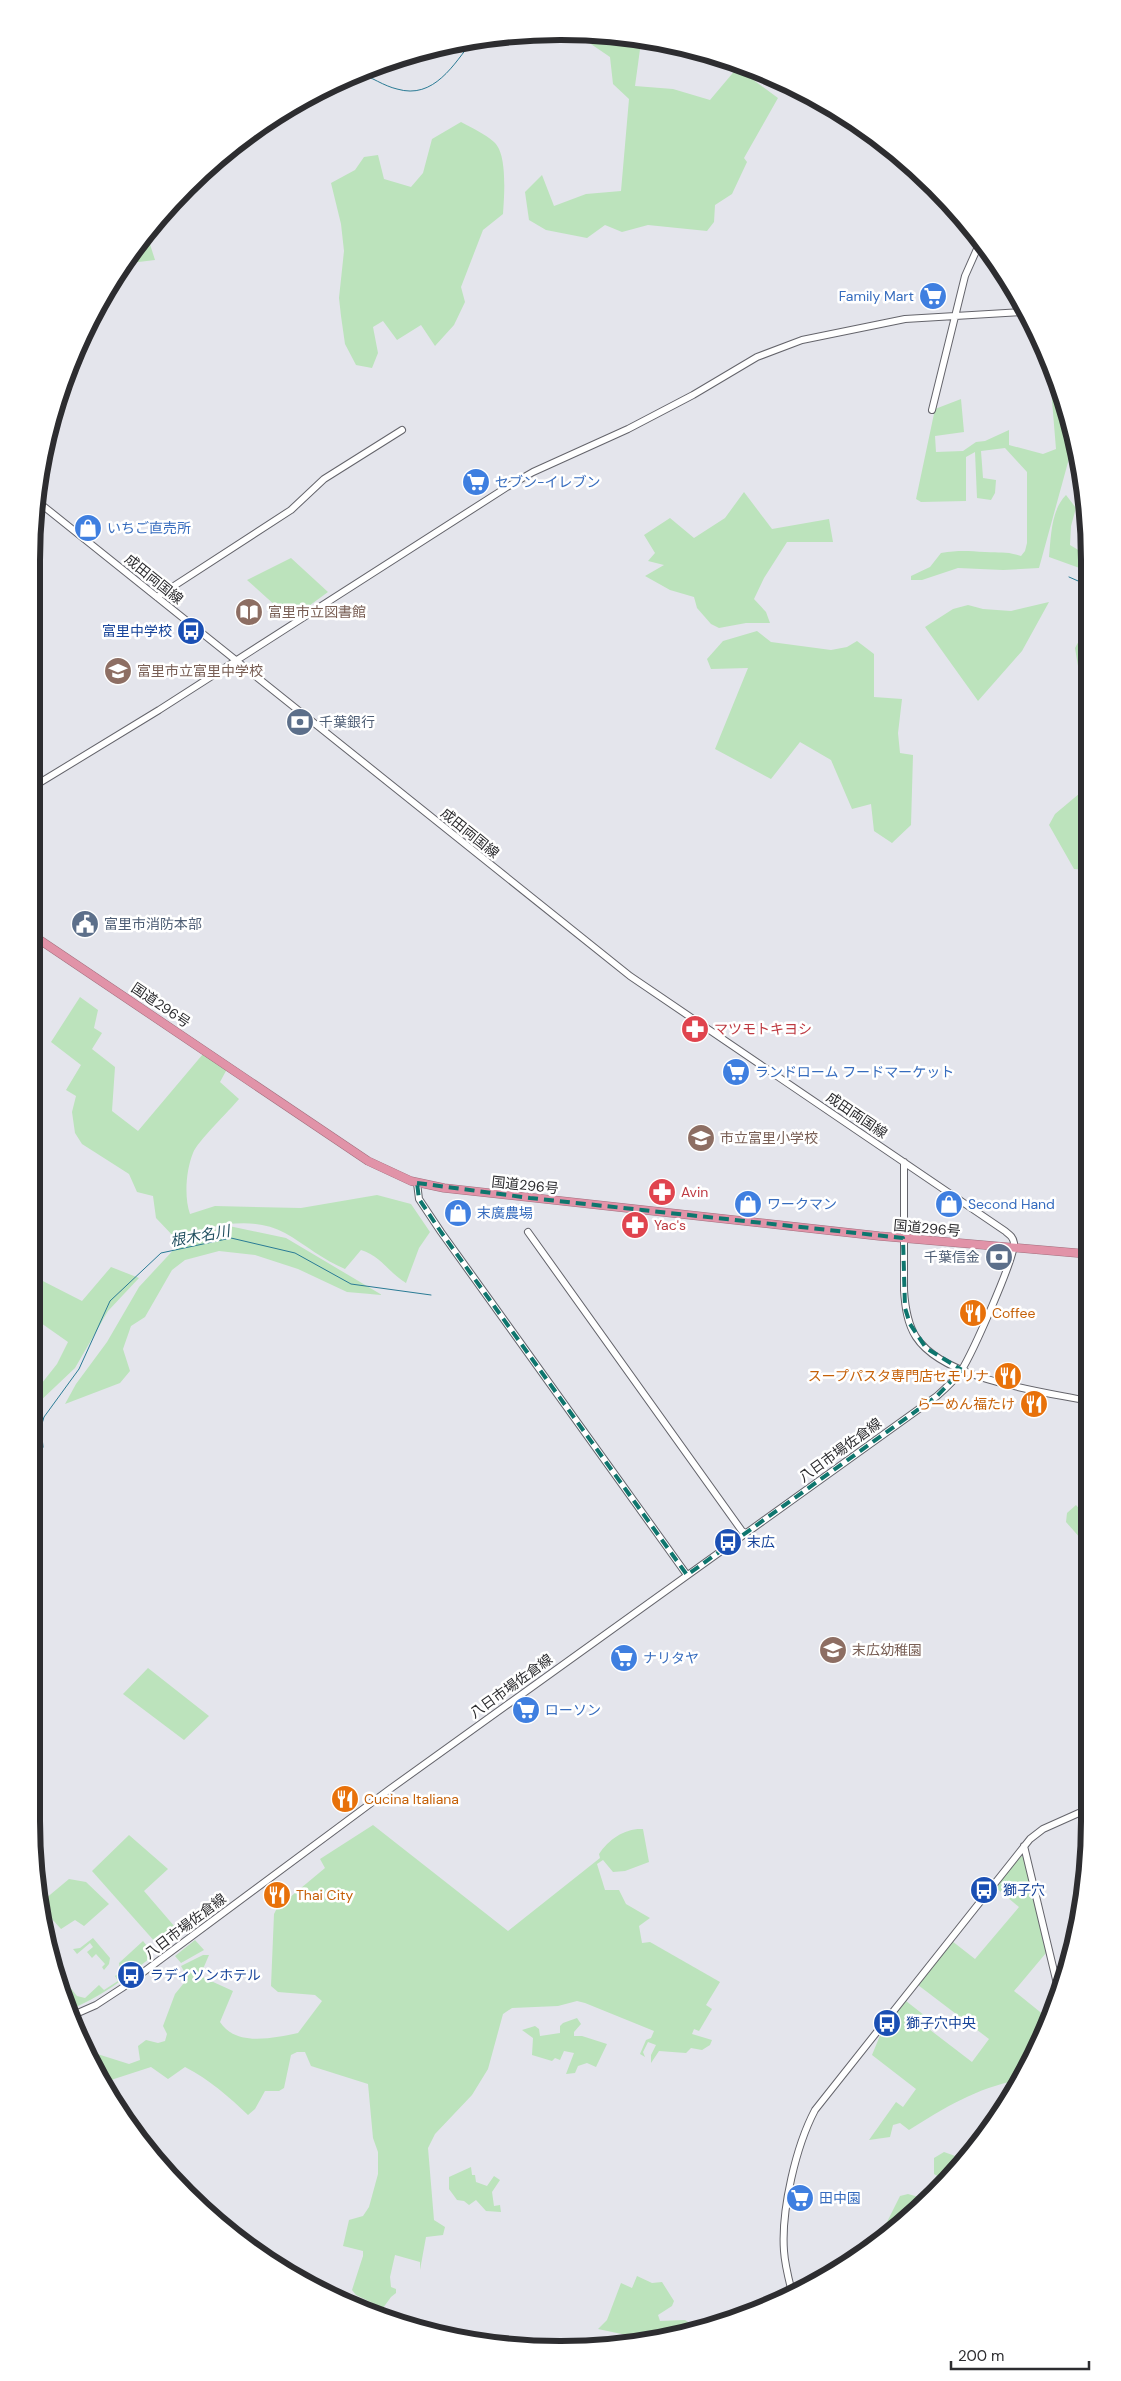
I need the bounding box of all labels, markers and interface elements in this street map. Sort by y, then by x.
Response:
supermarket icon: Family Mart [918,281,948,311]
place label: Family Mart [839,287,914,305]
supermarket icon: セブン-イレブン [461,467,491,497]
place label: セブン-イレブン [495,473,601,491]
shop icon: いちご直売所 [73,513,103,543]
place label: いちご直売所 [107,519,191,537]
street label: 成田両国線 [121,550,187,608]
library icon: 富里市立図書館 [234,597,264,627]
place label: 富里市立図書館 [268,603,366,621]
bus stop icon: 富里中学校 [176,616,206,646]
place label: 富里中学校 [102,622,172,640]
school or university icon: 富里市立富里中学校 [103,656,133,686]
place label: 富里市立富里中学校 [137,662,263,680]
bank icon: 千葉銀行 [285,707,315,737]
place label: 千葉銀行 [319,713,375,731]
street label: 成田両国線 [437,804,503,862]
public building icon: 富里市消防本部 [70,909,100,939]
place label: 富里市消防本部 [104,915,202,933]
street label: 国道296号 [128,979,194,1031]
pharmacy icon: マツモトキヨシ [680,1014,710,1044]
place label: マツモトキヨシ [714,1020,812,1038]
supermarket icon: ランドローム フードマーケット [721,1057,751,1087]
place label: ランドローム フードマーケット [755,1063,954,1081]
street label: 成田両国線 [823,1088,891,1142]
school or university icon: 市立富里小学校 [686,1123,716,1153]
place label: 市立富里小学校 [720,1129,818,1147]
street label: 国道296号 [490,1173,560,1197]
pharmacy icon: Avin [647,1177,677,1207]
place label: Avin [681,1183,708,1201]
shop icon: ワークマン [733,1189,763,1219]
shop icon: Second Hand [934,1189,964,1219]
place label: ワークマン [767,1195,837,1213]
place label: Second Hand [968,1195,1055,1213]
shop icon: 末廣農場 [443,1198,473,1228]
place label: 末廣農場 [477,1204,533,1222]
pharmacy icon: Yac's [620,1210,650,1240]
place label: Yac's [654,1216,686,1234]
street label: 国道296号 [893,1216,961,1240]
water label: 根木名川 [169,1221,233,1251]
bank icon: 千葉信金 [984,1242,1014,1272]
place label: 千葉信金 [924,1248,980,1266]
restaurant icon: Coffee [958,1298,988,1328]
place label: Coffee [992,1304,1036,1322]
restaurant icon: スープパスタ専門店セモリナ [993,1361,1023,1391]
place label: スープパスタ専門店セモリナ [808,1367,989,1385]
restaurant icon: らーめん福たけ [1019,1389,1049,1419]
place label: らーめん福たけ [917,1395,1015,1413]
street label: 八日市場佐倉線 [795,1414,885,1486]
bus stop icon: 末広 [713,1527,743,1557]
place label: 末広 [747,1533,775,1551]
school or university icon: 末広幼稚園 [818,1635,848,1665]
place label: 末広幼稚園 [852,1641,922,1659]
supermarket icon: ナリタヤ [609,1643,639,1673]
place label: ナリタヤ [643,1649,699,1667]
street label: 八日市場佐倉線 [466,1650,556,1722]
supermarket icon: ローソン [511,1695,541,1725]
place label: ローソン [545,1701,601,1719]
restaurant icon: Cucina Italiana [330,1784,360,1814]
place label: Cucina Italiana [364,1790,459,1808]
bus stop icon: 獅子穴 [969,1875,999,1905]
restaurant icon: Thai City [262,1880,292,1910]
place label: 獅子穴 [1003,1881,1045,1899]
place label: Thai City [296,1886,353,1904]
street label: 八日市場佐倉線 [140,1889,230,1963]
bus stop icon: ラディソンホテル [116,1960,146,1990]
place label: ラディソンホテル [150,1966,261,1984]
bus stop icon: 獅子穴中央 [872,2008,902,2038]
place label: 獅子穴中央 [906,2014,976,2032]
supermarket icon: 田中園 [785,2183,815,2213]
place label: 田中園 [819,2189,861,2207]
scale bar [951,2338,1088,2370]
text: 200 m [958,2346,1004,2366]

